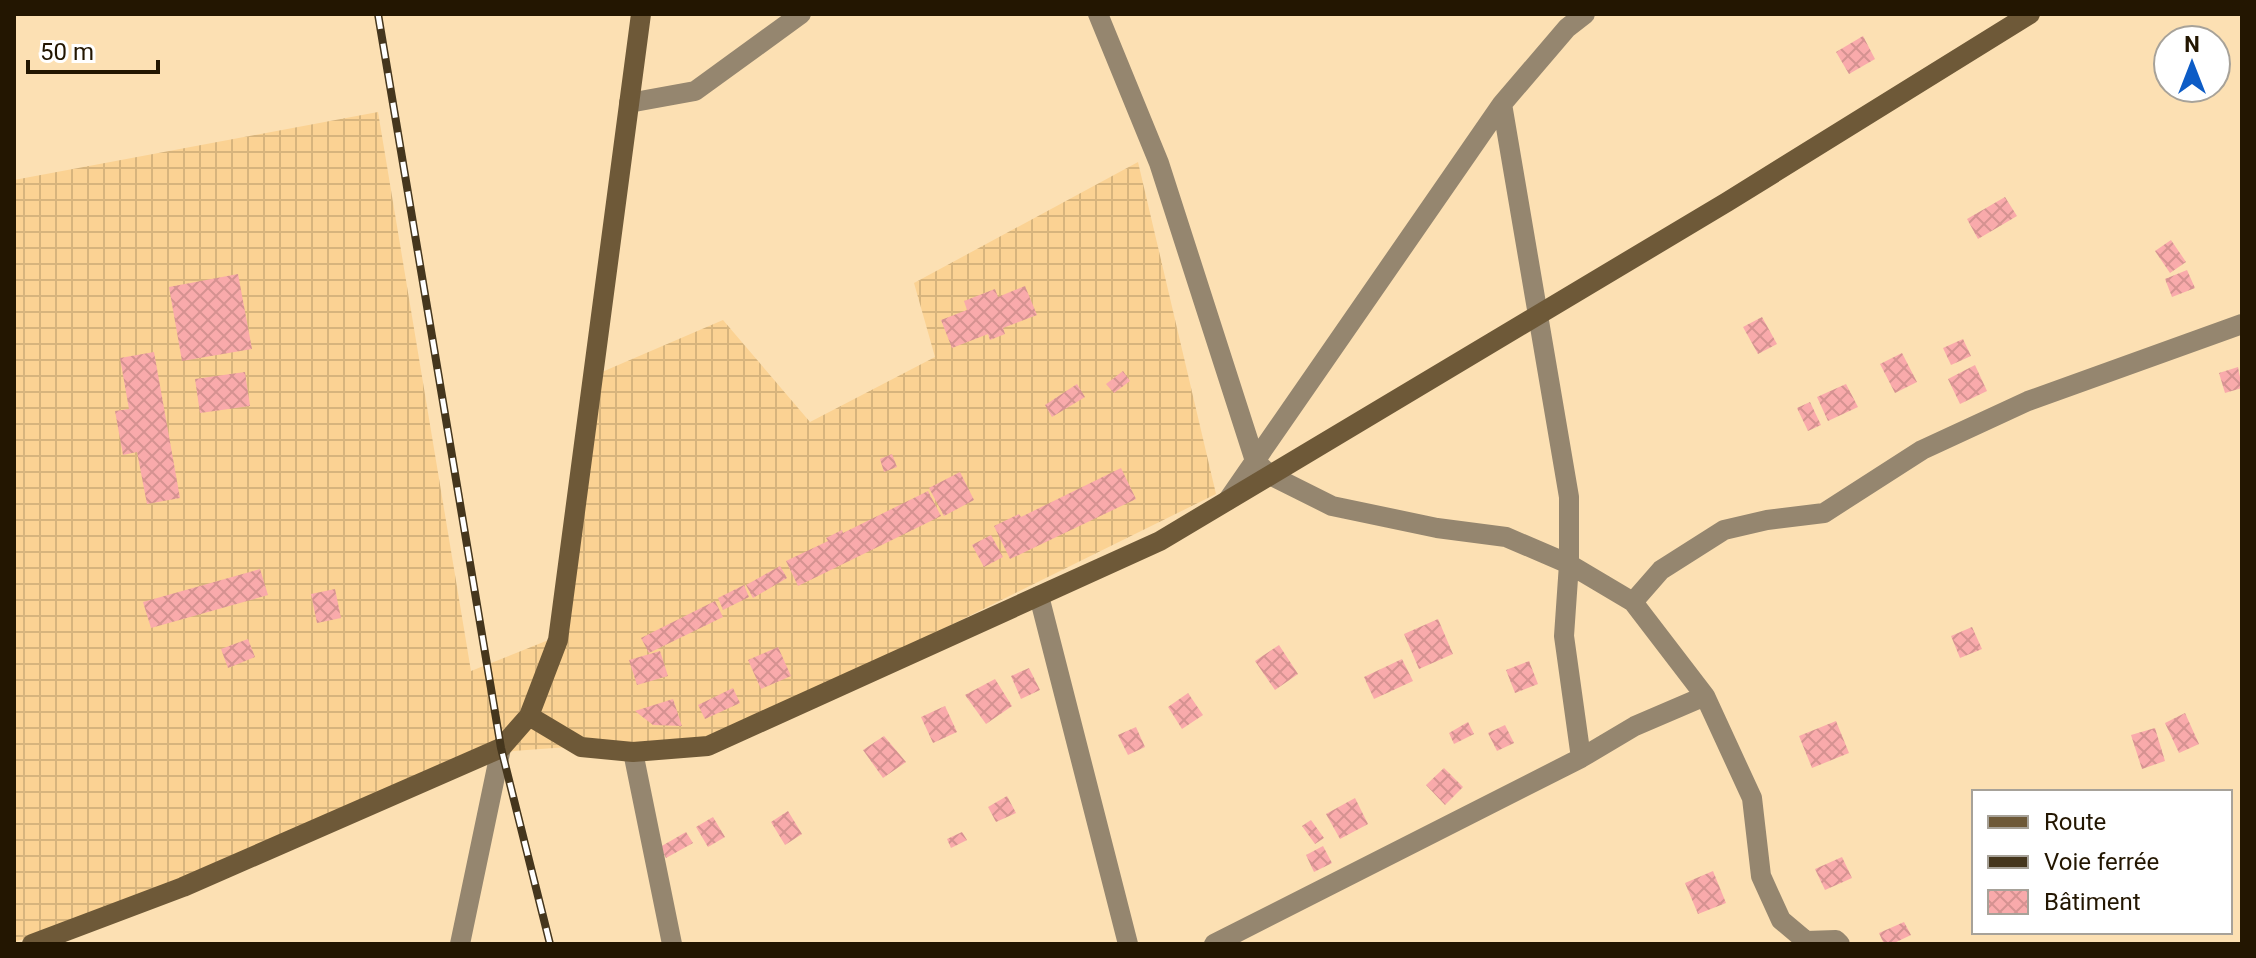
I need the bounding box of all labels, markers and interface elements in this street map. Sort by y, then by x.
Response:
scale bar [28,24,158,74]
north arrow [2152,24,2232,104]
text: N [2184,32,2200,57]
text: 50 m [40,38,94,66]
legend [1972,790,2232,934]
text: Route [2044,808,2106,836]
text: Voie ferrée [2044,848,2159,876]
text: Bâtiment [2044,888,2141,916]

